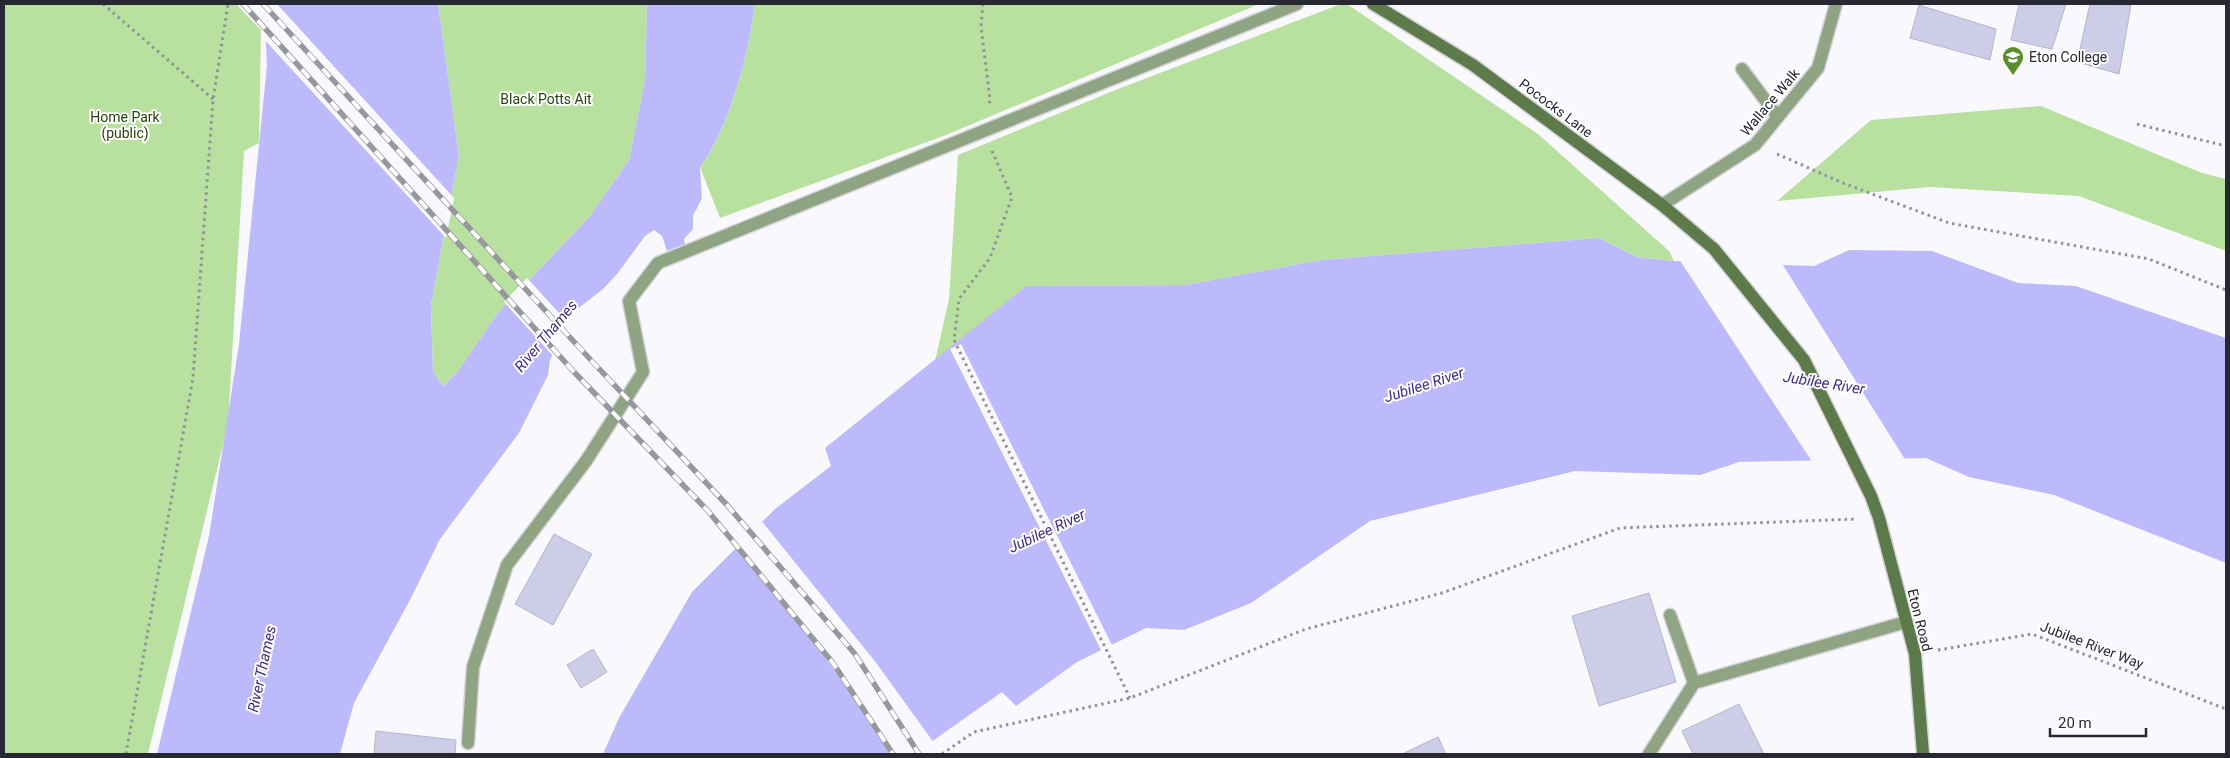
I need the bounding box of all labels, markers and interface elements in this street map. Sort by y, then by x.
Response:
school or university icon: Eton College [2001,45,2025,76]
place label: Eton College [2029,49,2107,65]
street label: Wallace Walk [1737,64,1803,139]
street label: Pococks Lane [1516,75,1596,141]
park label: Black Potts Ait [500,91,592,107]
park label: Home Park (public) [90,109,161,142]
water label: River Thames [511,296,581,376]
water label: Jubilee River [1382,363,1467,406]
water label: Jubilee River [1782,368,1867,399]
water label: Jubilee River [1006,505,1089,557]
street label: Eton Road [1905,587,1935,653]
street label: Jubilee River Way [2038,618,2146,672]
water label: River Thames [244,624,280,714]
scale bar [2050,706,2146,738]
text: 20 m [2058,714,2092,732]

